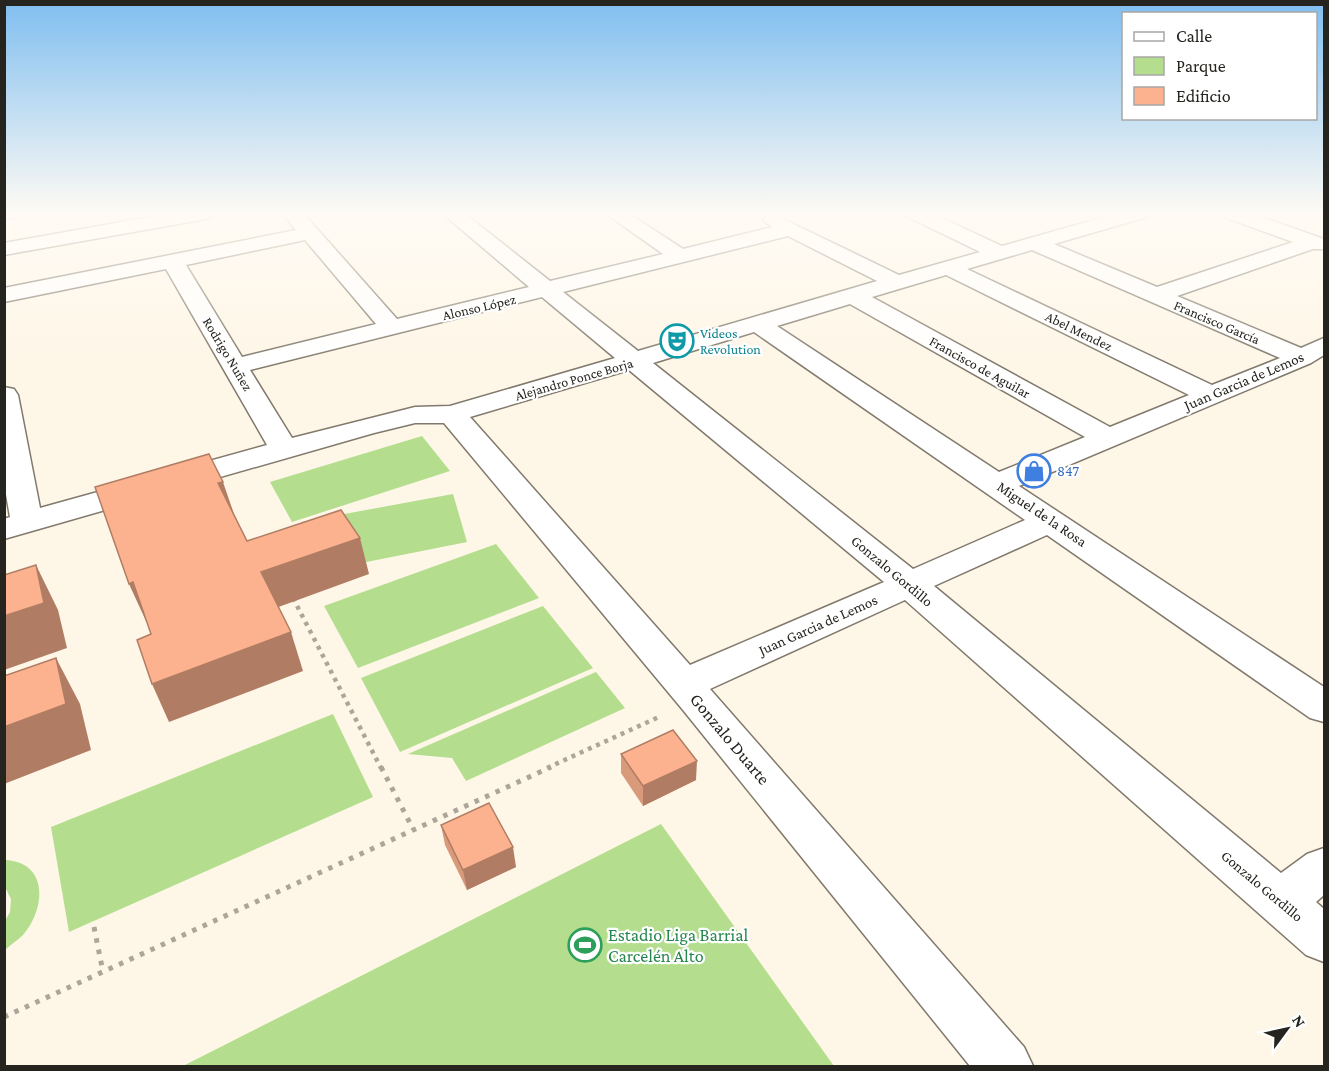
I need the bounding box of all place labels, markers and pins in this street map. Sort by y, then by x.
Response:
theatre icon: Videos Revolution [659,323,695,359]
place label: Videos Revolution [700,325,761,357]
shop icon: 847 [1016,453,1052,489]
place label: 847 [1057,463,1079,479]
place label: Estadio Liga Barrial Carcelén Alto [608,925,749,966]
sports icon: Estadio Liga Barrial Carcelén Alto [567,927,603,963]

